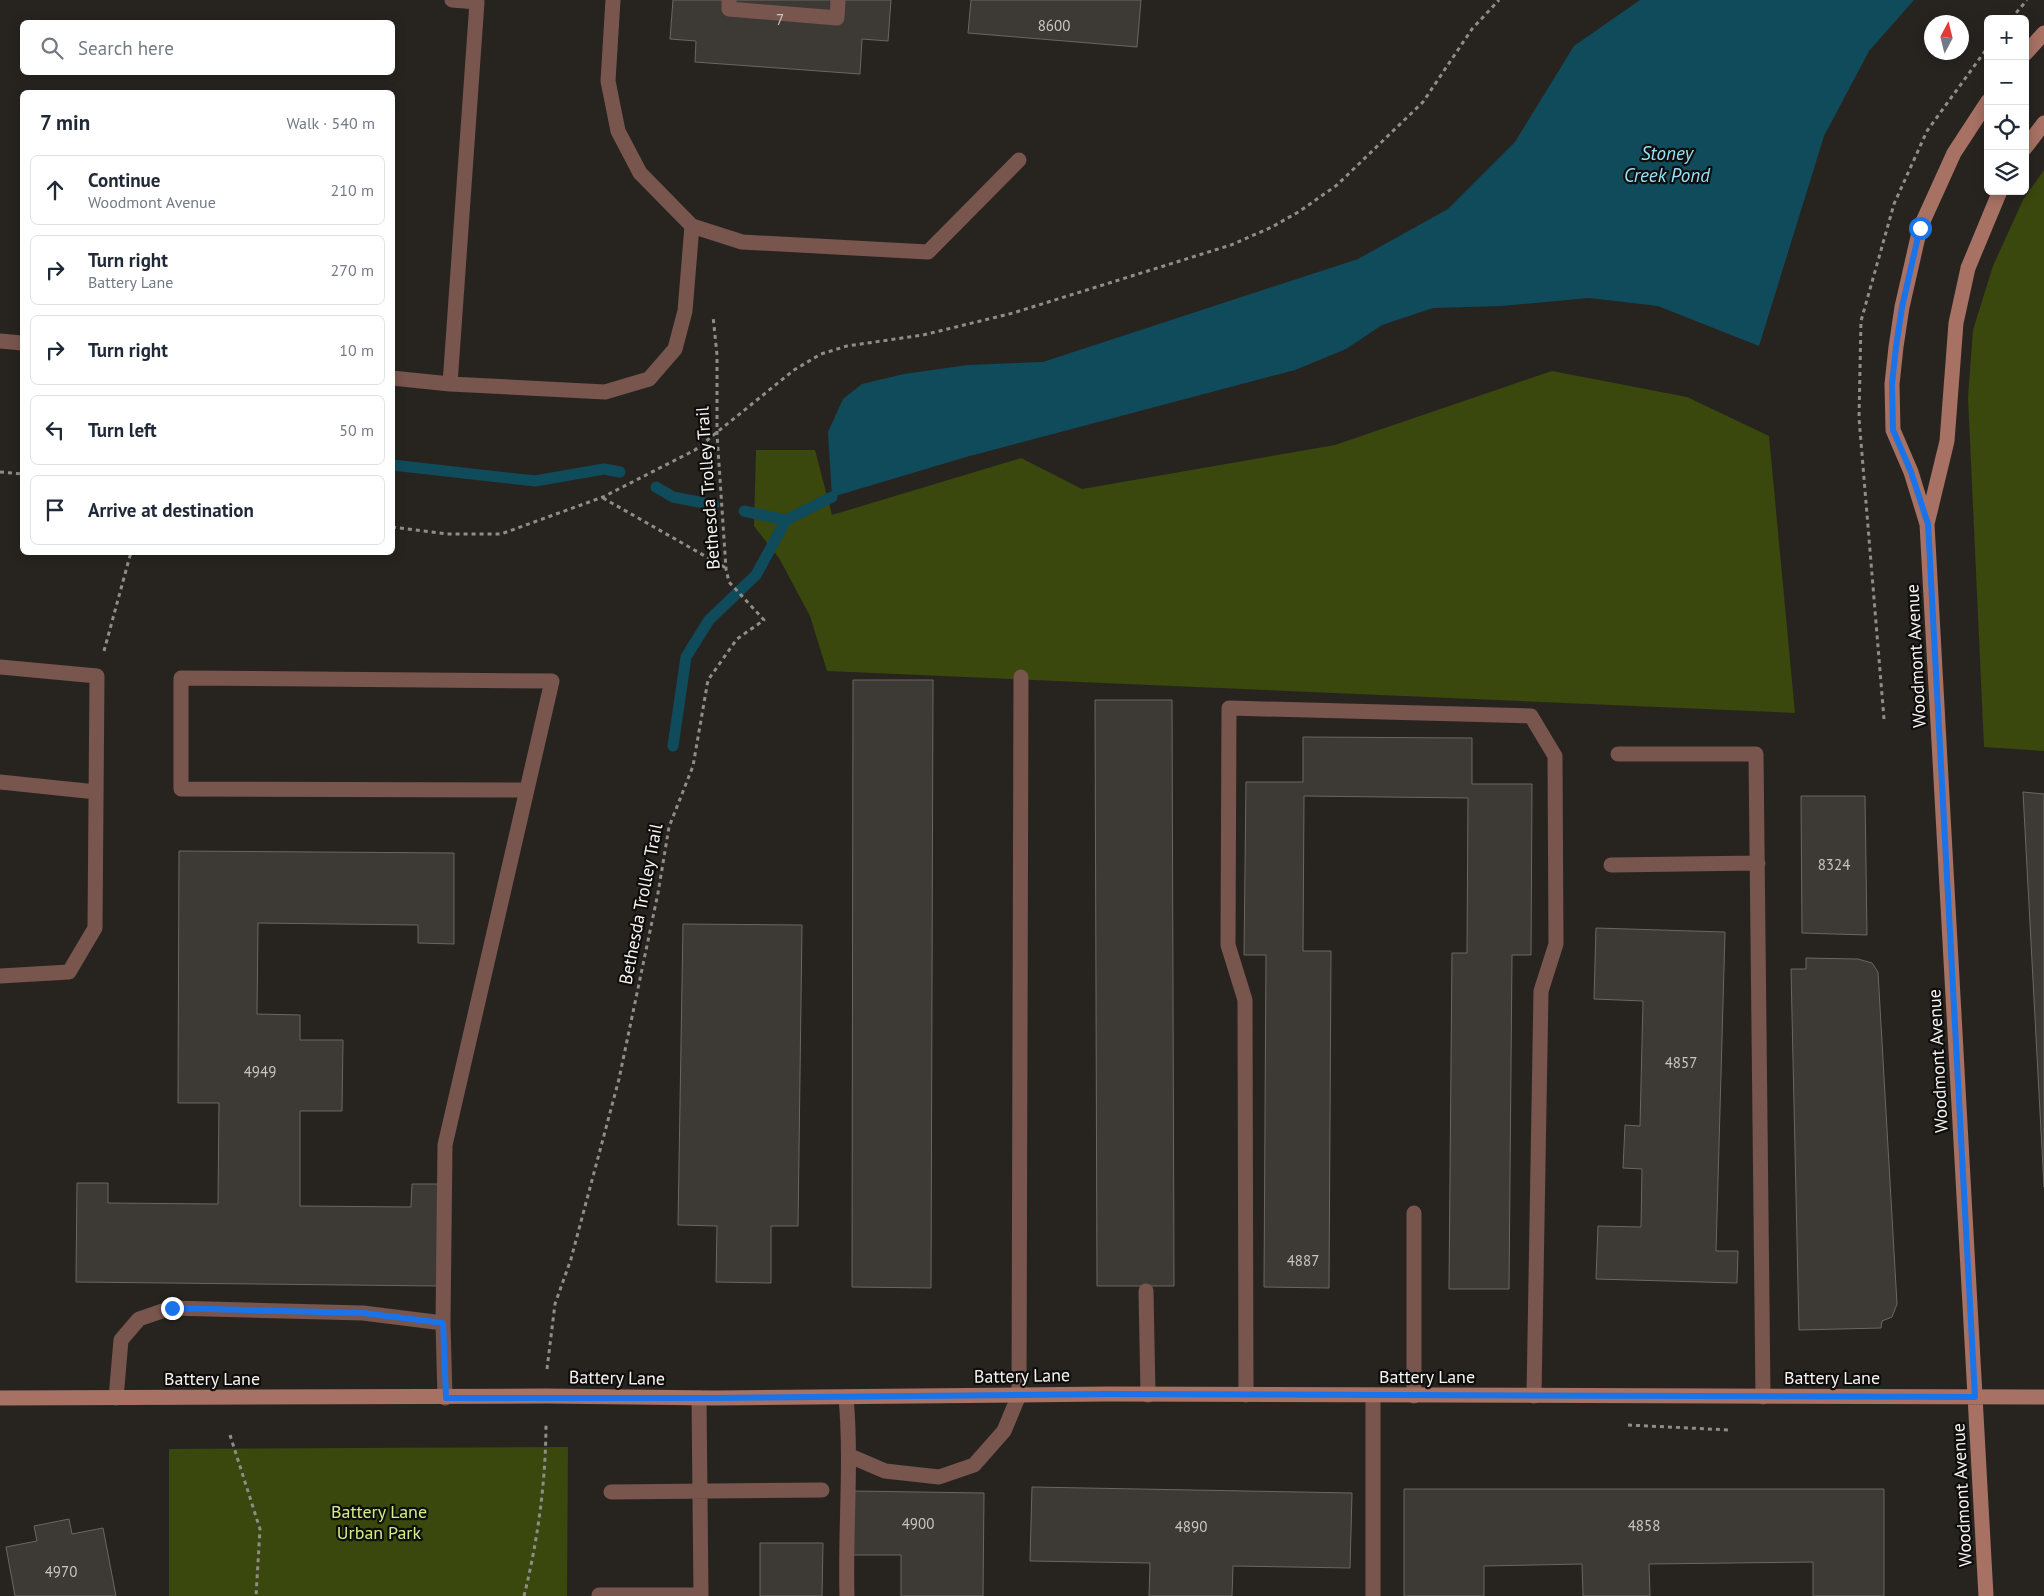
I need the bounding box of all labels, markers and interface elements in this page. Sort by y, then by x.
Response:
house number: 7 [776,10,784,29]
north arrow [1924,15,1969,60]
map controls [1984,15,2029,195]
button: + [1984,15,2029,60]
house number: 8600 [1038,16,1070,35]
search box [20,20,395,75]
icon: search [38,34,66,62]
text: Search here [78,36,174,60]
button: − [1984,60,2029,105]
button: locate [1984,105,2029,150]
text: 7 min [40,109,90,136]
text: Walk · 540 m [286,113,375,133]
water label: Stoney Creek Pond [1624,141,1711,187]
button: layers [1984,150,2029,195]
text: Continue [88,168,160,192]
icon: ahead [41,176,69,204]
text: 210 m [331,180,374,200]
text: Woodmont Avenue [88,192,216,212]
route start [1909,217,1932,240]
text: Turn right [88,248,168,272]
icon: right [41,256,69,284]
text: 270 m [331,260,374,280]
text: Battery Lane [88,272,173,292]
icon: right [41,336,69,364]
text: Turn right [88,338,168,362]
text: 10 m [339,340,374,360]
street label: Bethesda Trolley Trail [690,405,725,570]
icon: left [41,416,69,444]
text: Turn left [88,418,157,442]
text: 50 m [339,420,374,440]
icon: arrive [41,496,69,524]
text: Arrive at destination [88,498,254,522]
street label: Woodmont Avenue [1900,584,1931,728]
street label: Bethesda Trolley Trail [614,821,668,986]
house number: 8324 [1818,855,1850,874]
street label: Woodmont Avenue [1922,989,1953,1133]
house number: 4857 [1665,1053,1697,1072]
house number: 4949 [244,1062,276,1081]
house number: 4887 [1287,1251,1319,1270]
route end [161,1297,184,1320]
street label: Battery Lane [974,1363,1070,1388]
street label: Battery Lane [569,1365,665,1390]
street label: Battery Lane [1379,1365,1475,1388]
street label: Battery Lane [1784,1366,1880,1389]
street label: Battery Lane [164,1367,260,1390]
street label: Woodmont Avenue [1946,1423,1977,1567]
park label: Battery Lane Urban Park [331,1500,427,1544]
house number: 4900 [902,1514,934,1533]
house number: 4858 [1628,1516,1660,1535]
house number: 4890 [1175,1517,1207,1536]
house number: 4970 [45,1562,77,1581]

